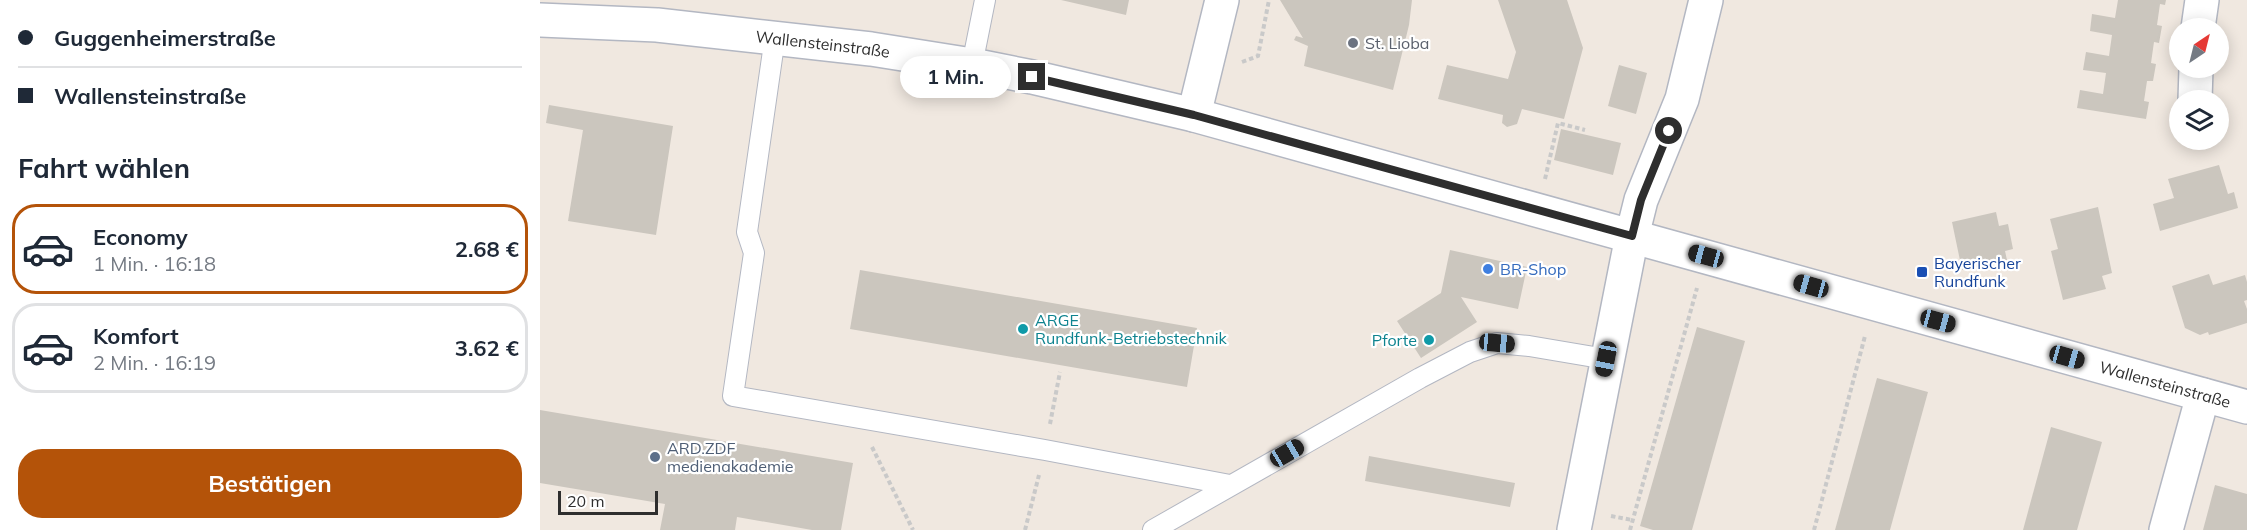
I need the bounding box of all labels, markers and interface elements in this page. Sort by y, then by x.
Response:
north arrow [2169,18,2229,78]
map controls [2169,18,2229,150]
text: Guggenheimerstraße [54,24,276,52]
street label: Wallensteinstraße [755,26,891,62]
place label: St. Lioba [1365,33,1429,53]
marker: St. Lioba [1346,36,1360,50]
callout: 1 Min. [900,56,1011,98]
route end [1018,63,1045,90]
text: 1 Min. [927,64,984,89]
text: Wallensteinstraße [54,82,246,110]
button: layers [2169,90,2229,150]
route start [1655,117,1682,144]
text: Fahrt wählen [18,151,190,185]
icon: car [21,222,75,276]
text: Economy [93,223,188,251]
text: 2.68 € [455,235,519,263]
car [1686,243,1726,269]
text: 1 Min. · 16:18 [93,251,216,276]
place label: Bayerischer Rundfunk [1934,253,2021,291]
place label: BR-Shop [1500,259,1566,279]
marker: BR-Shop [1481,262,1495,276]
marker: Bayerischer Rundfunk [1915,265,1929,279]
car [1791,272,1831,300]
car [1918,308,1958,334]
place label: ARGE Rundfunk-Betriebstechnik [1035,310,1228,348]
icon: car [21,321,75,375]
text: Komfort [93,322,179,350]
marker: ARGE Rundfunk-Betriebstechnik [1016,322,1030,336]
place label: Pforte [1372,330,1417,350]
car [1478,332,1516,354]
marker: Pforte [1422,333,1436,347]
text: 3.62 € [455,334,519,362]
car [1594,340,1618,378]
car [2047,343,2087,371]
text: 2 Min. · 16:19 [93,350,216,375]
street label: Wallensteinstraße [2097,357,2233,412]
car [1267,436,1307,470]
place label: ARD.ZDF medienakademie [667,438,793,476]
button: Bestätigen [18,449,522,518]
marker: ARD.ZDF medienakademie [648,450,662,464]
scale bar [558,488,658,516]
text: 20 m [567,491,604,511]

